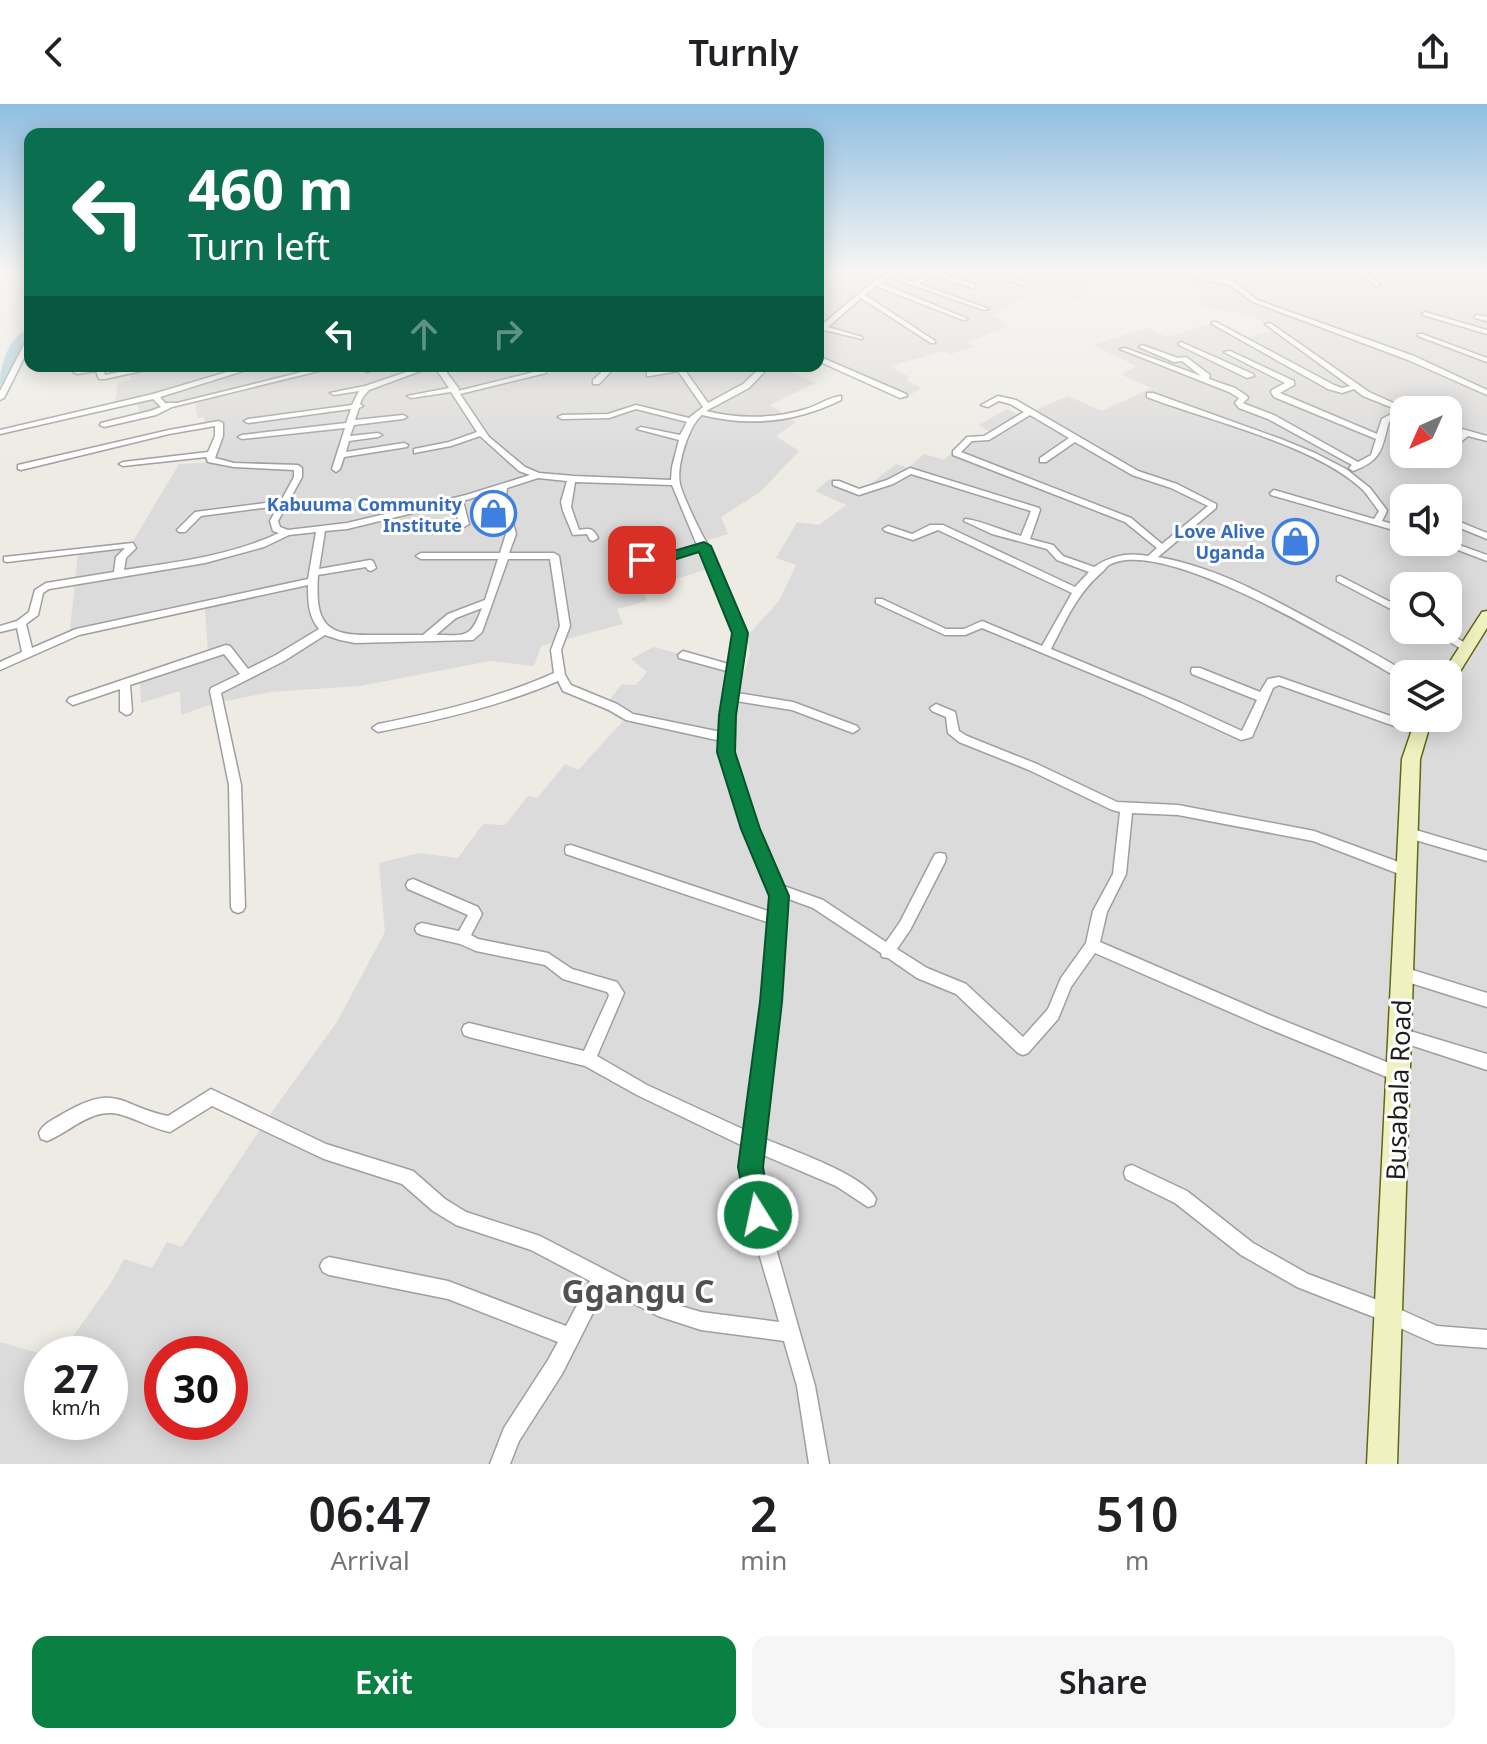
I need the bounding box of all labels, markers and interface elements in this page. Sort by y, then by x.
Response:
text: Turnly [688,28,799,77]
icon: back [32,30,76,74]
icon: share [1411,30,1455,74]
text: 460 m [188,150,353,226]
icon: left [56,160,160,264]
text: Turn left [188,222,330,271]
icon: left [318,312,362,356]
icon: ahead [402,312,446,356]
icon: right [486,312,530,356]
north arrow [1390,396,1462,468]
map controls [1390,396,1462,732]
button: sound [1390,484,1462,556]
shop icon: Kabuuma Community Institute [469,490,517,538]
place label: Kabuuma Community Institute [267,492,463,537]
shop icon: Love Alive Uganda [1272,517,1320,565]
place label: Love Alive Uganda [1174,519,1265,564]
pin [608,526,676,594]
icon: arrive [620,538,664,582]
button: search [1390,572,1462,644]
button: layers [1390,660,1462,732]
street label: Busabala Road [1377,999,1419,1181]
position arrow [716,1173,800,1257]
district label: Ggangu C [561,1269,715,1312]
speed limit sign: 30 [144,1336,248,1440]
text: 27 [53,1350,99,1405]
text: km/h [51,1394,101,1421]
text: 06:47 [309,1481,432,1546]
text: 2 [750,1481,778,1546]
text: 510 [1096,1481,1178,1546]
text: Arrival [330,1542,410,1578]
text: min [740,1542,787,1578]
text: m [1125,1542,1149,1578]
button: Exit [32,1636,736,1728]
button: Share [752,1636,1455,1728]

